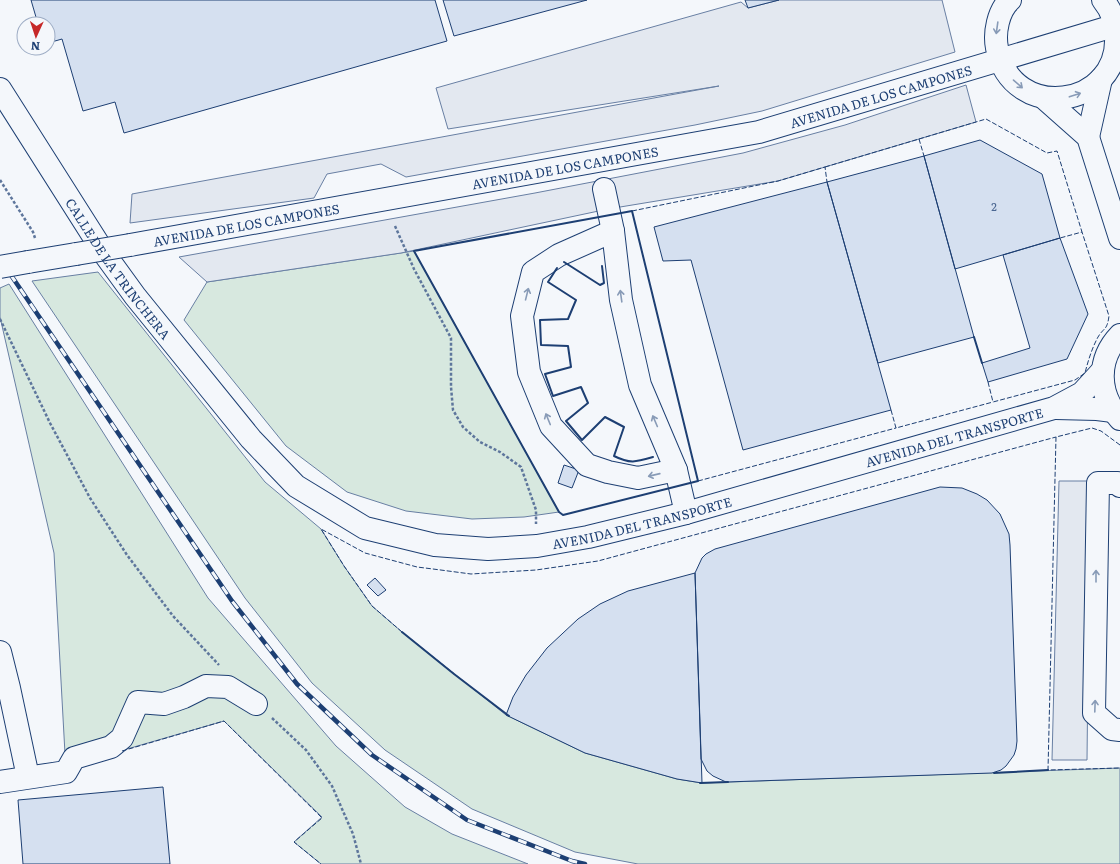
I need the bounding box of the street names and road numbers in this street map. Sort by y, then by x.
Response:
street label: AVENIDA DE LOS CAMPONES [787,59,974,132]
street label: AVENIDA DE LOS CAMPONES [470,141,660,193]
street label: CALLE DE LA TRINCHERA [62,194,176,343]
street label: AVENIDA DE LOS CAMPONES [151,198,341,250]
street label: AVENIDA DEL TRANSPORTE [863,402,1045,471]
street label: AVENIDA DEL TRANSPORTE [551,491,734,553]

